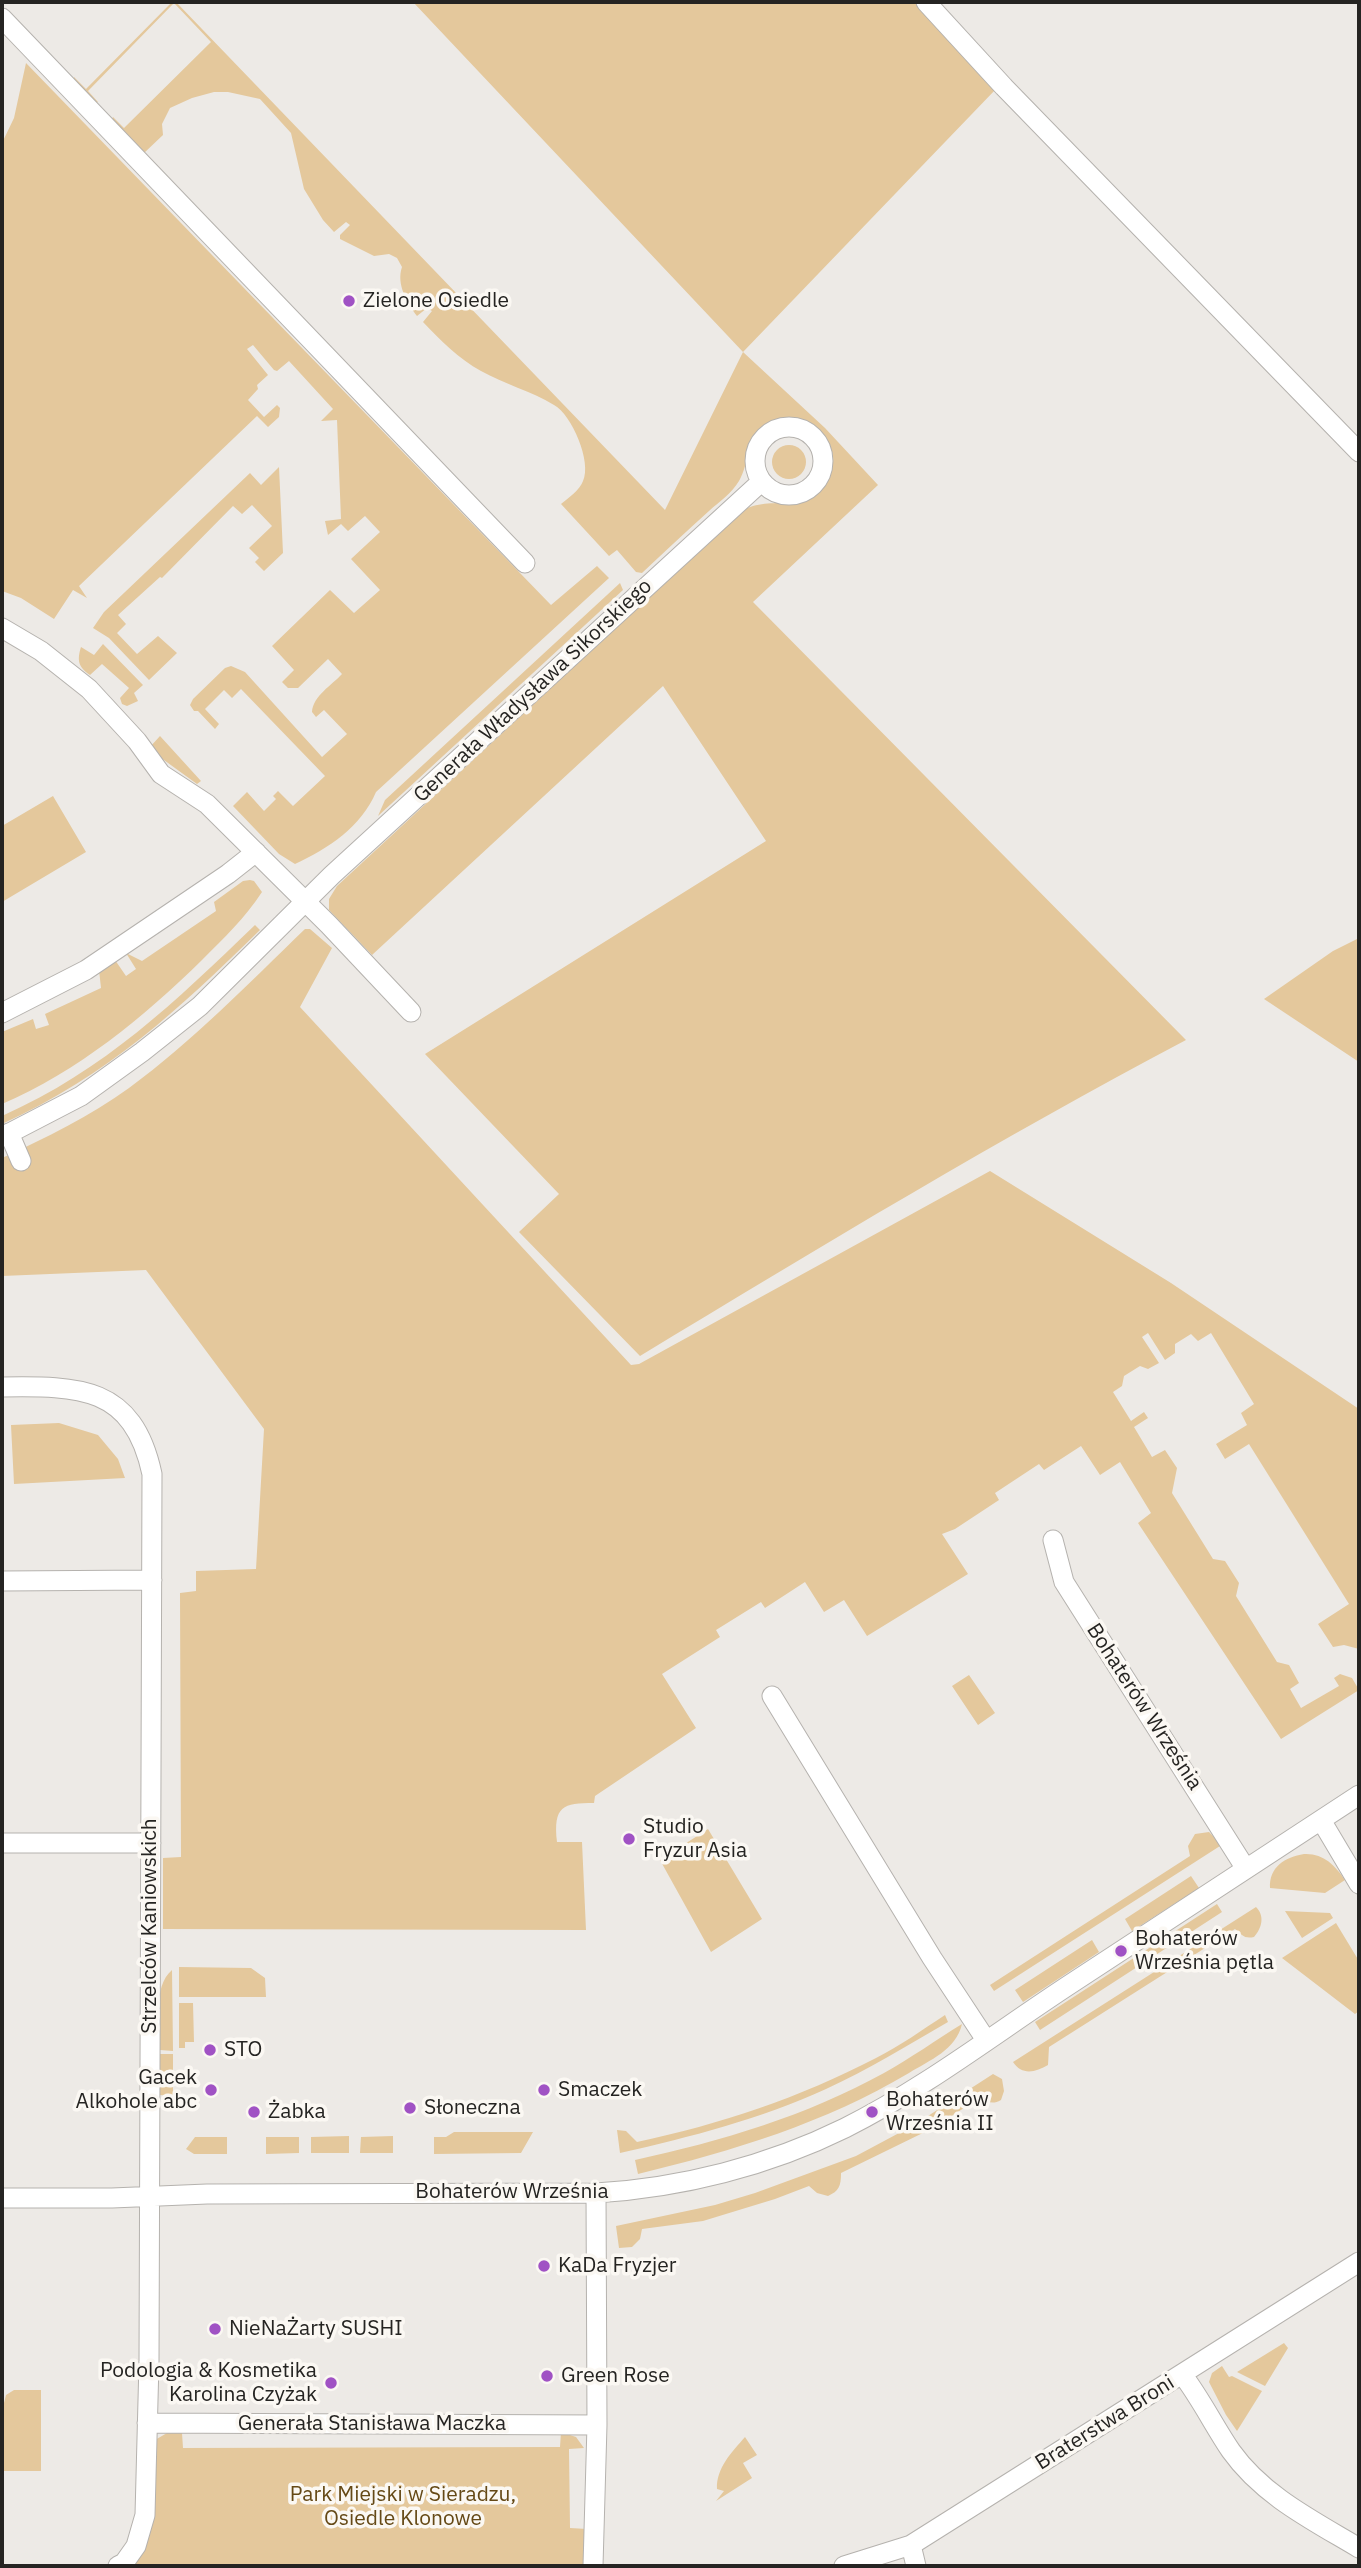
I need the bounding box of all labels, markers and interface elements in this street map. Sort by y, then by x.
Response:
place label: Zielone Osiedle [363,288,509,314]
marker: Zielone Osiedle [341,293,357,309]
street label: Generała Władysława Sikorskiego [409,574,657,808]
street label: Bohaterów Września [1081,1619,1207,1795]
place label: Studio Fryzur Asia [643,1814,747,1864]
street label: Strzelców Kaniowskich [137,1818,163,2034]
marker: Studio Fryzur Asia [621,1831,637,1847]
place label: Bohaterów Września pętla [1135,1926,1274,1976]
marker: Bohaterów Września pętla [1113,1943,1129,1959]
place label: STO [224,2037,262,2063]
marker: STO [202,2042,218,2058]
place label: Gacek Alkohole abc [76,2065,197,2115]
place label: Smaczek [558,2077,642,2103]
marker: Gacek Alkohole abc [203,2082,219,2098]
marker: Smaczek [536,2082,552,2098]
place label: Bohaterów Września II [886,2087,994,2137]
place label: Słoneczna [424,2095,521,2121]
place label: Żabka [268,2099,326,2125]
marker: Słoneczna [402,2100,418,2116]
marker: Żabka [246,2104,262,2120]
marker: Bohaterów Września II [864,2104,880,2120]
street label: Bohaterów Września [415,2179,609,2205]
place label: KaDa Fryzjer [558,2253,676,2279]
marker: KaDa Fryzjer [536,2258,552,2274]
place label: NieNaŻarty SUSHI [229,2316,403,2342]
marker: NieNaŻarty SUSHI [207,2321,223,2337]
place label: Podologia & Kosmetika Karolina Czyżak [100,2358,317,2408]
place label: Green Rose [561,2363,670,2389]
marker: Green Rose [539,2368,555,2384]
street label: Braterstwa Broni [1031,2370,1179,2476]
marker: Podologia & Kosmetika Karolina Czyżak [323,2375,339,2391]
street label: Generała Stanisława Maczka [238,2411,506,2437]
park label: Park Miejski w Sieradzu, Osiedle Klonowe [290,2482,516,2532]

